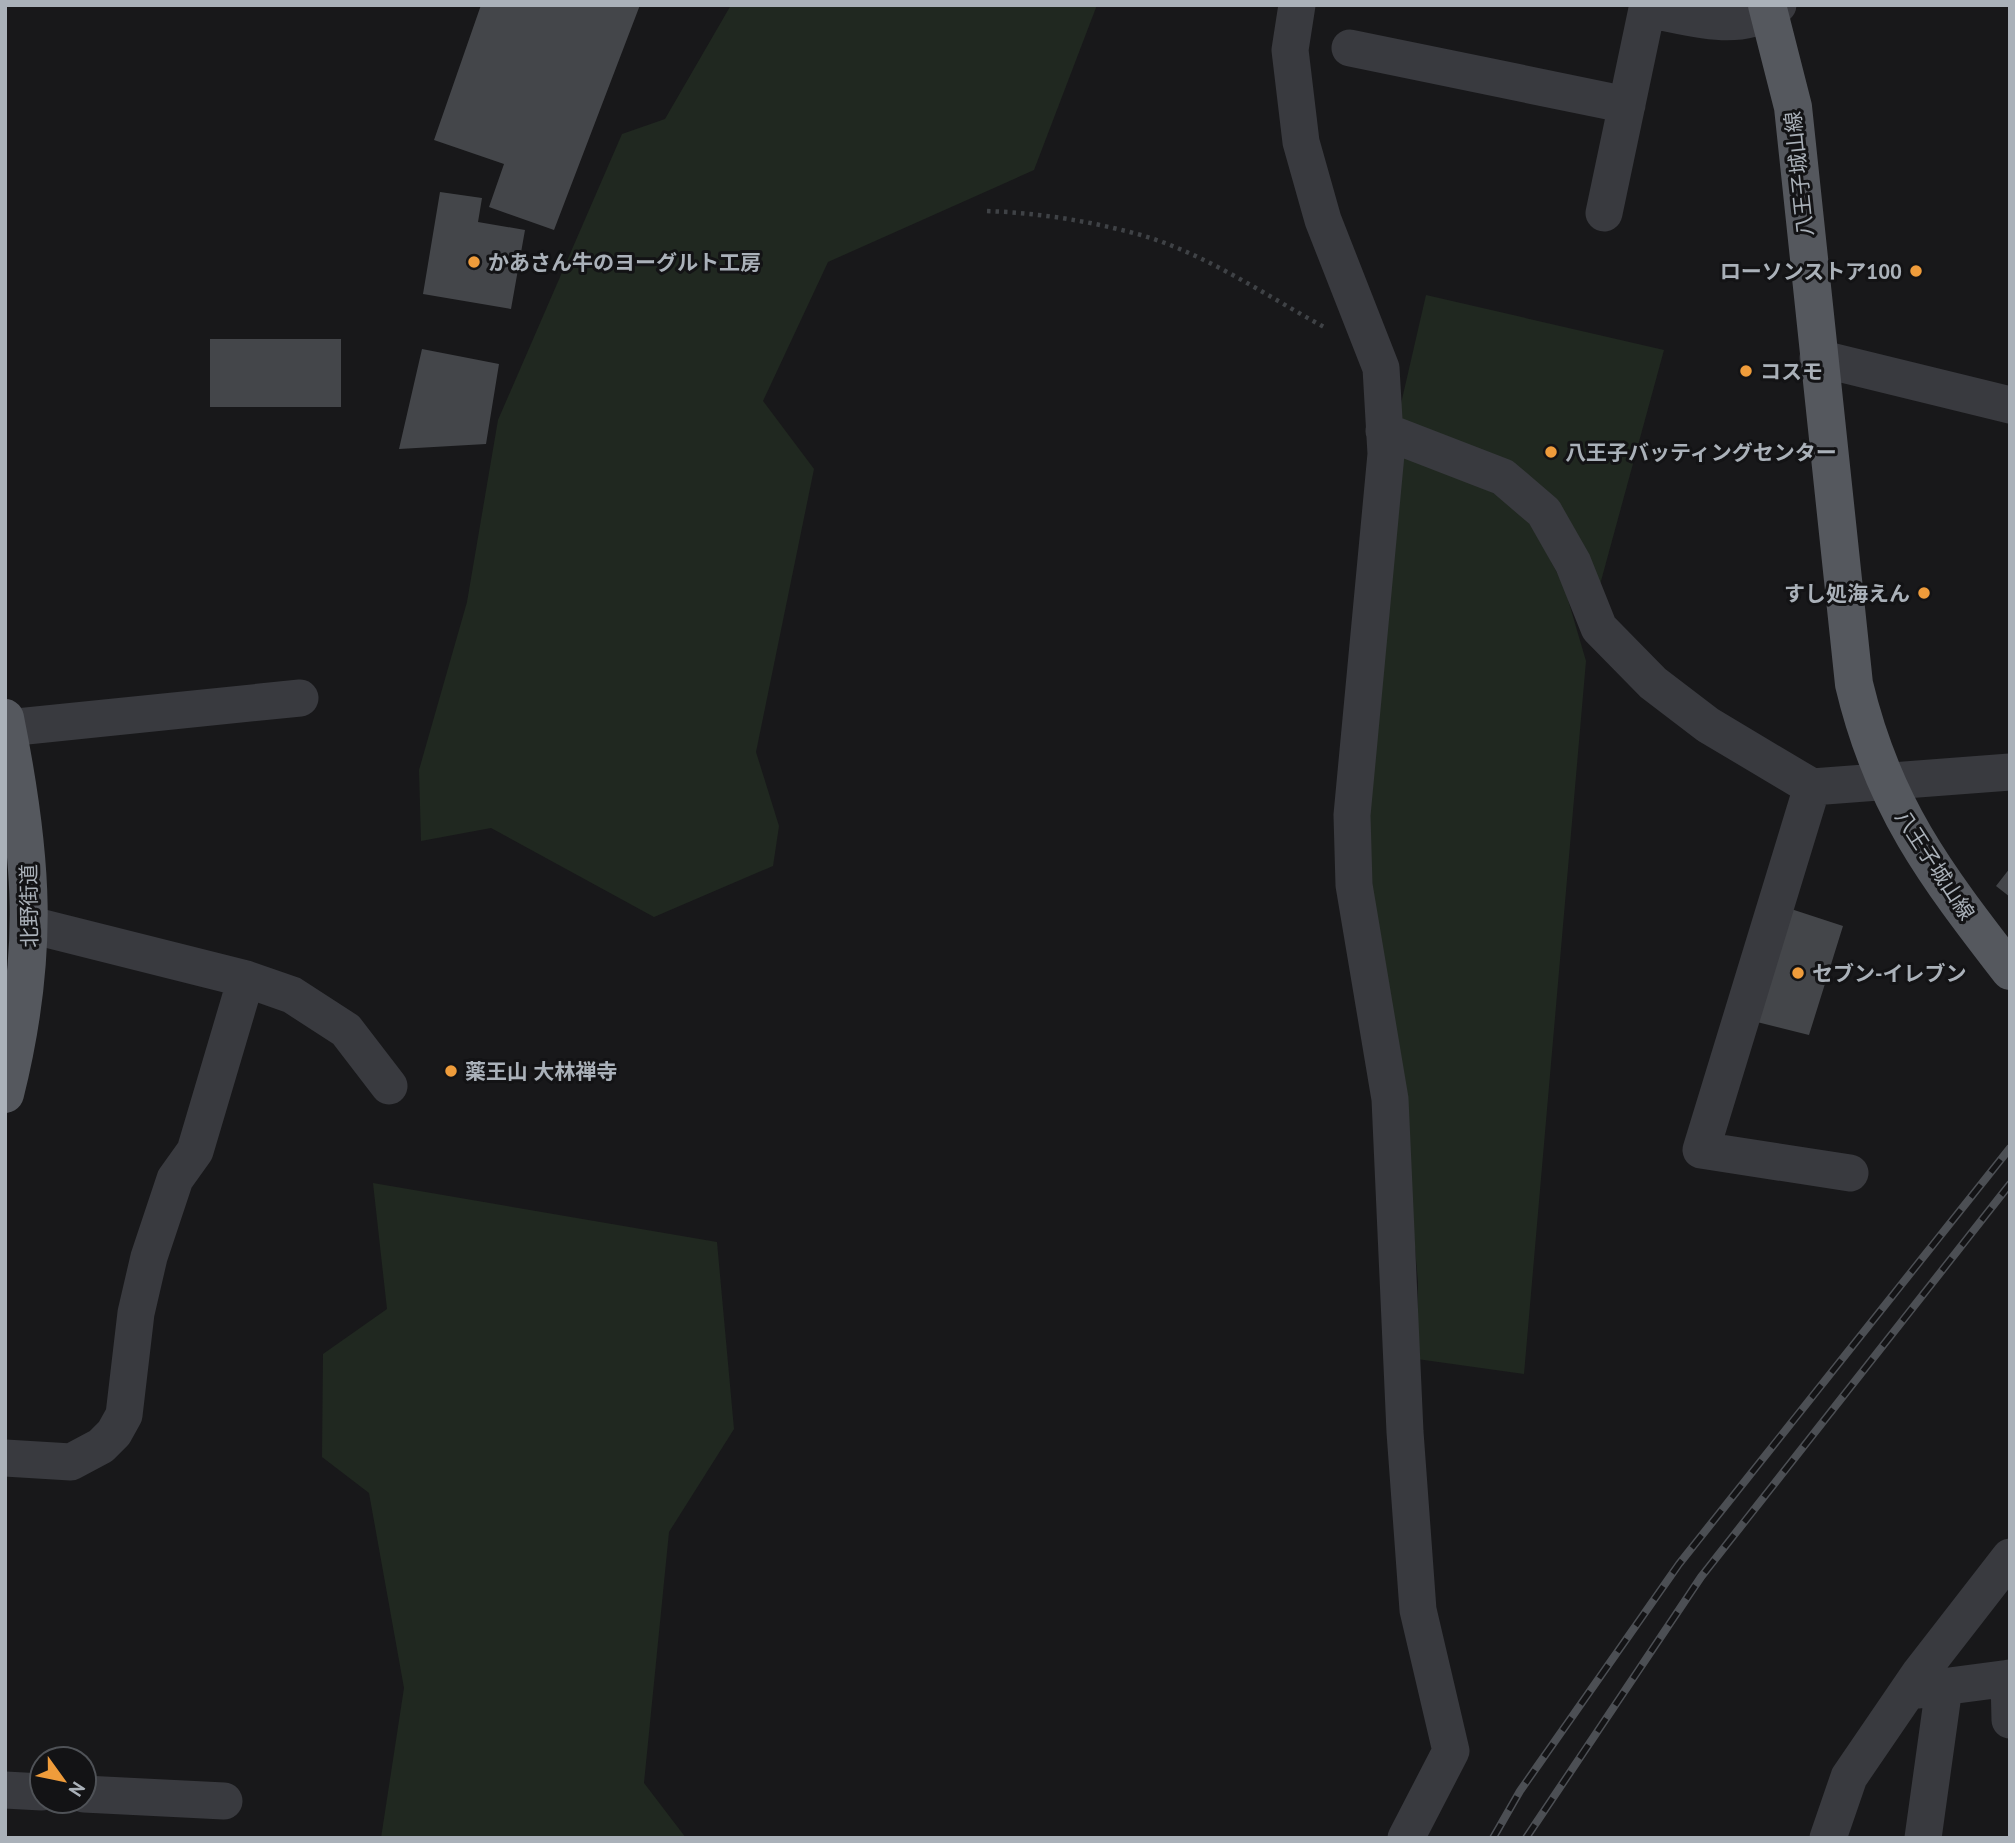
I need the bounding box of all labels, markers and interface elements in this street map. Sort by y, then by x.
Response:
street label: 八王子城山線 [1779,110,1819,238]
place label: かあさん牛のヨーグルト工房 [488,249,761,276]
marker: かあさん牛のヨーグルト工房 [466,254,482,270]
place label: ローソンストア100 [1720,258,1902,285]
marker: ローソンストア100 [1908,263,1924,279]
place label: コスモ [1760,358,1823,385]
marker: コスモ [1738,363,1754,379]
place label: 八王子バッティングセンター [1565,439,1837,466]
marker: 八王子バッティングセンター [1543,444,1559,460]
place label: すし処海えん [1784,580,1910,607]
marker: すし処海えん [1916,585,1932,601]
street label: 八王子城山線 [1889,805,1981,925]
street label: 北野街道 [15,864,43,948]
place label: セブン-イレブン [1812,960,1967,987]
marker: セブン-イレブン [1790,965,1806,981]
place label: 薬王山 大林禅寺 [465,1058,617,1085]
marker: 薬王山 大林禅寺 [443,1063,459,1079]
north arrow [28,1745,98,1815]
text: N [64,1777,91,1801]

